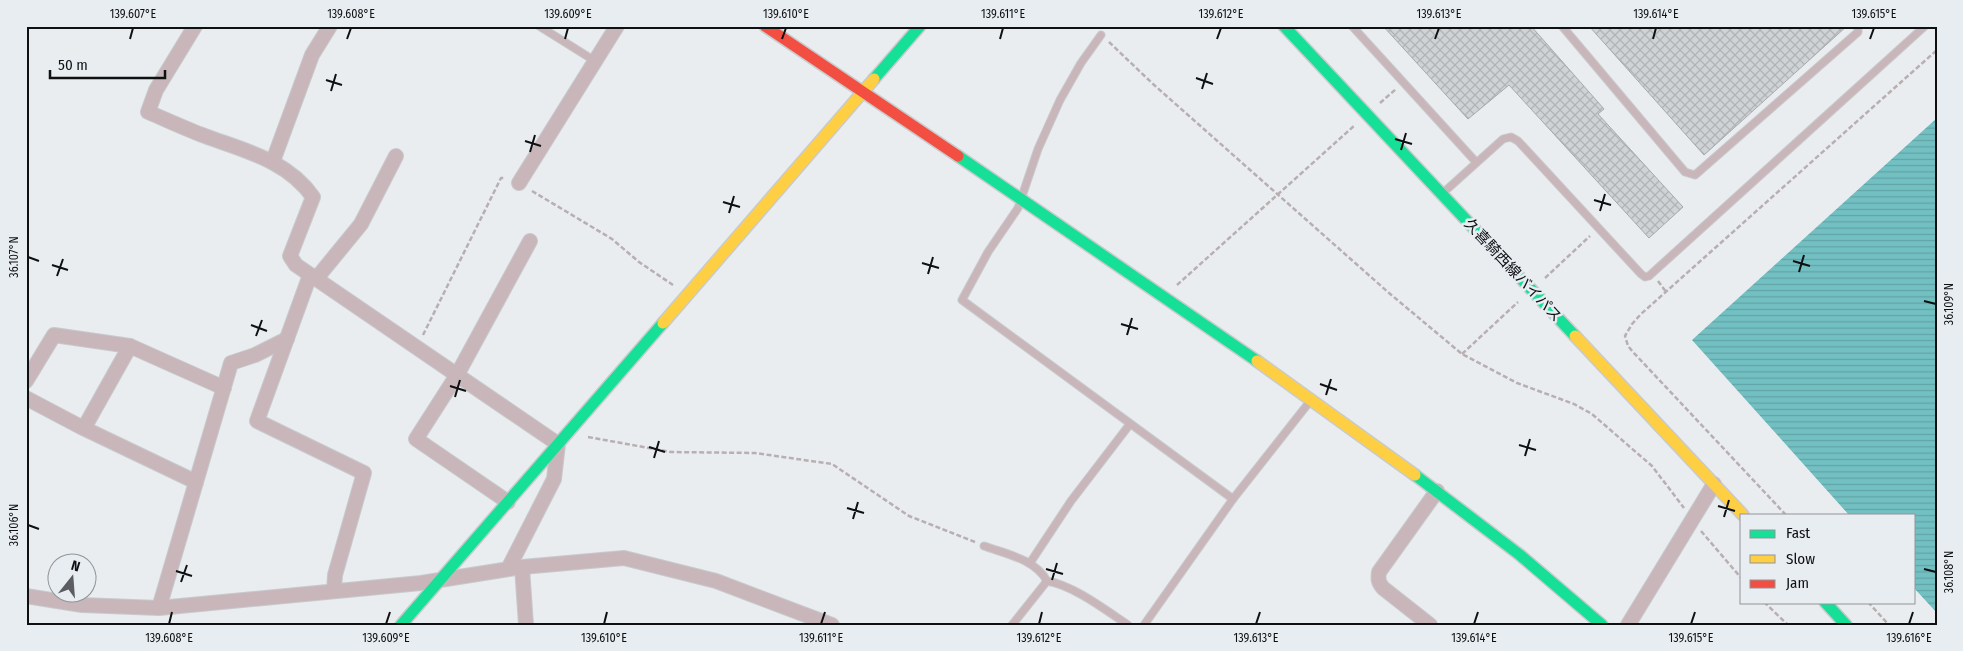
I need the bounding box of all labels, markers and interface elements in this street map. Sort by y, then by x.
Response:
text: 139.607°E [110,7,157,21]
text: 139.608°E [327,7,375,21]
text: 139.609°E [544,7,592,21]
text: 139.610°E [763,7,809,21]
text: 139.611°E [981,7,1025,21]
text: 139.612°E [1199,7,1244,21]
text: 139.613°E [1417,7,1462,21]
text: 139.614°E [1633,7,1679,21]
text: 139.615°E [1852,7,1897,21]
scale bar [50,48,165,80]
text: 50 m [58,56,88,74]
street label: 久喜騎西線バイパス [1460,215,1566,325]
text: 36.107°N [7,236,21,278]
text: 36.109°N [1942,283,1956,325]
text: 36.106°N [7,504,21,546]
legend [1740,514,1916,604]
text: Fast [1786,524,1810,542]
text: Slow [1786,550,1815,568]
text: 36.108°N [1942,551,1956,593]
north arrow [48,554,98,604]
text: N [69,557,82,575]
text: Jam [1786,574,1809,592]
text: 139.608°E [145,631,193,645]
text: 139.609°E [362,631,410,645]
text: 139.610°E [581,631,627,645]
text: 139.611°E [799,631,843,645]
text: 139.612°E [1017,631,1062,645]
text: 139.613°E [1234,631,1279,645]
text: 139.614°E [1451,631,1497,645]
text: 139.615°E [1669,631,1714,645]
text: 139.616°E [1886,631,1932,645]

